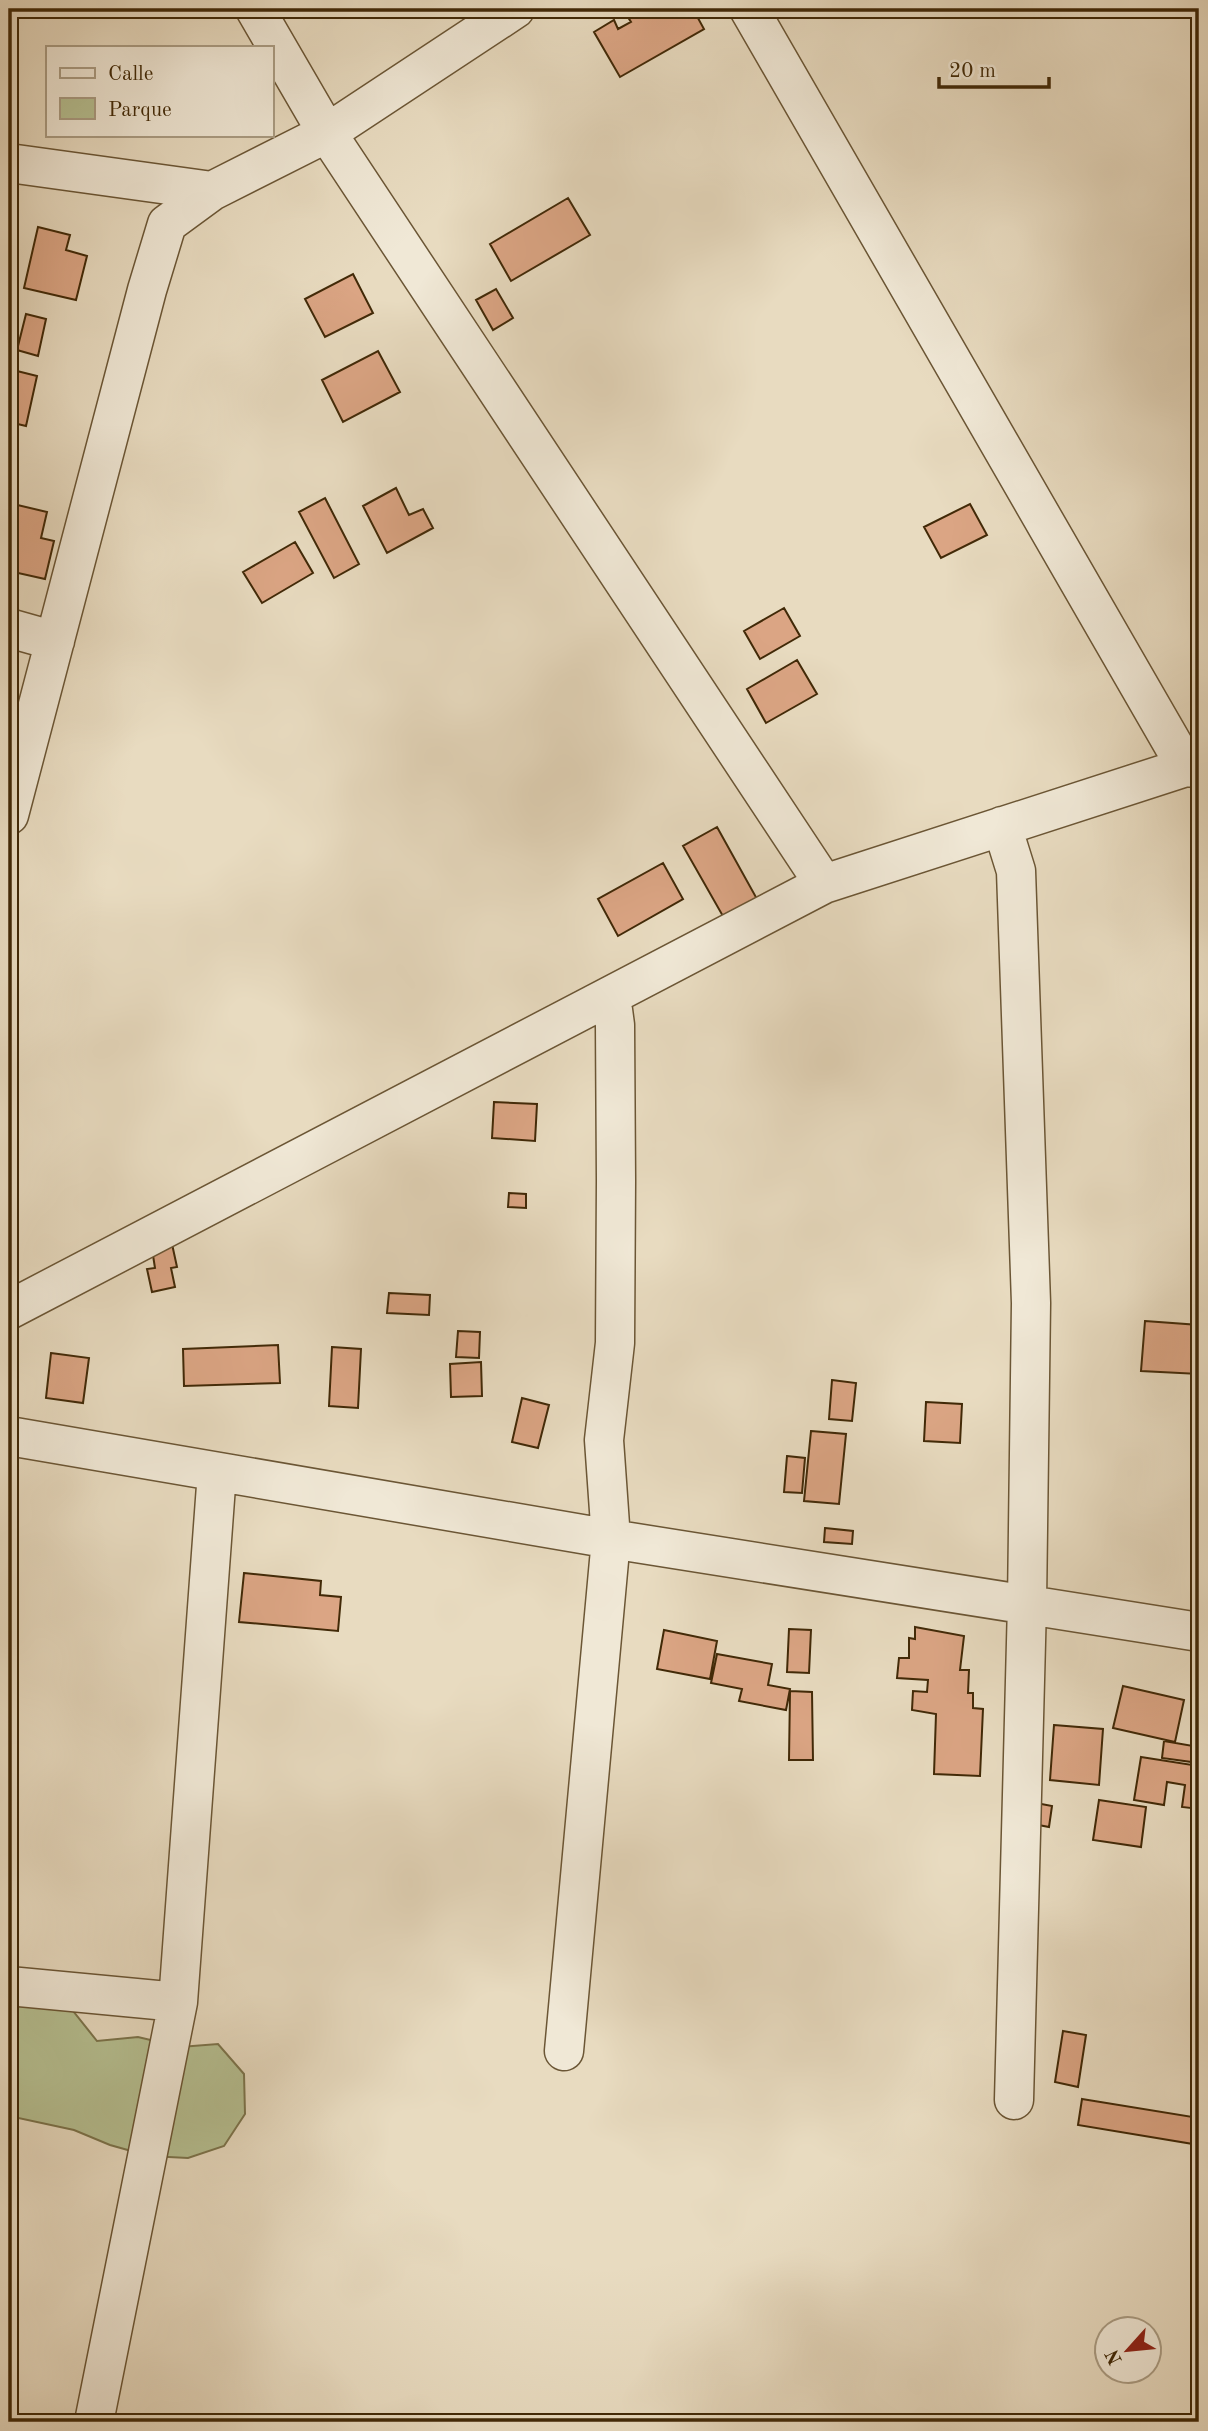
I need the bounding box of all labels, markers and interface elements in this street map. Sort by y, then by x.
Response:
legend [46,46,273,136]
scale bar [939,46,1049,90]
text: 20 m [949,61,996,82]
text: Calle [108,64,153,85]
text: Parque [108,100,172,121]
north arrow [1092,2316,1162,2386]
text: N [1103,2345,1127,2367]

